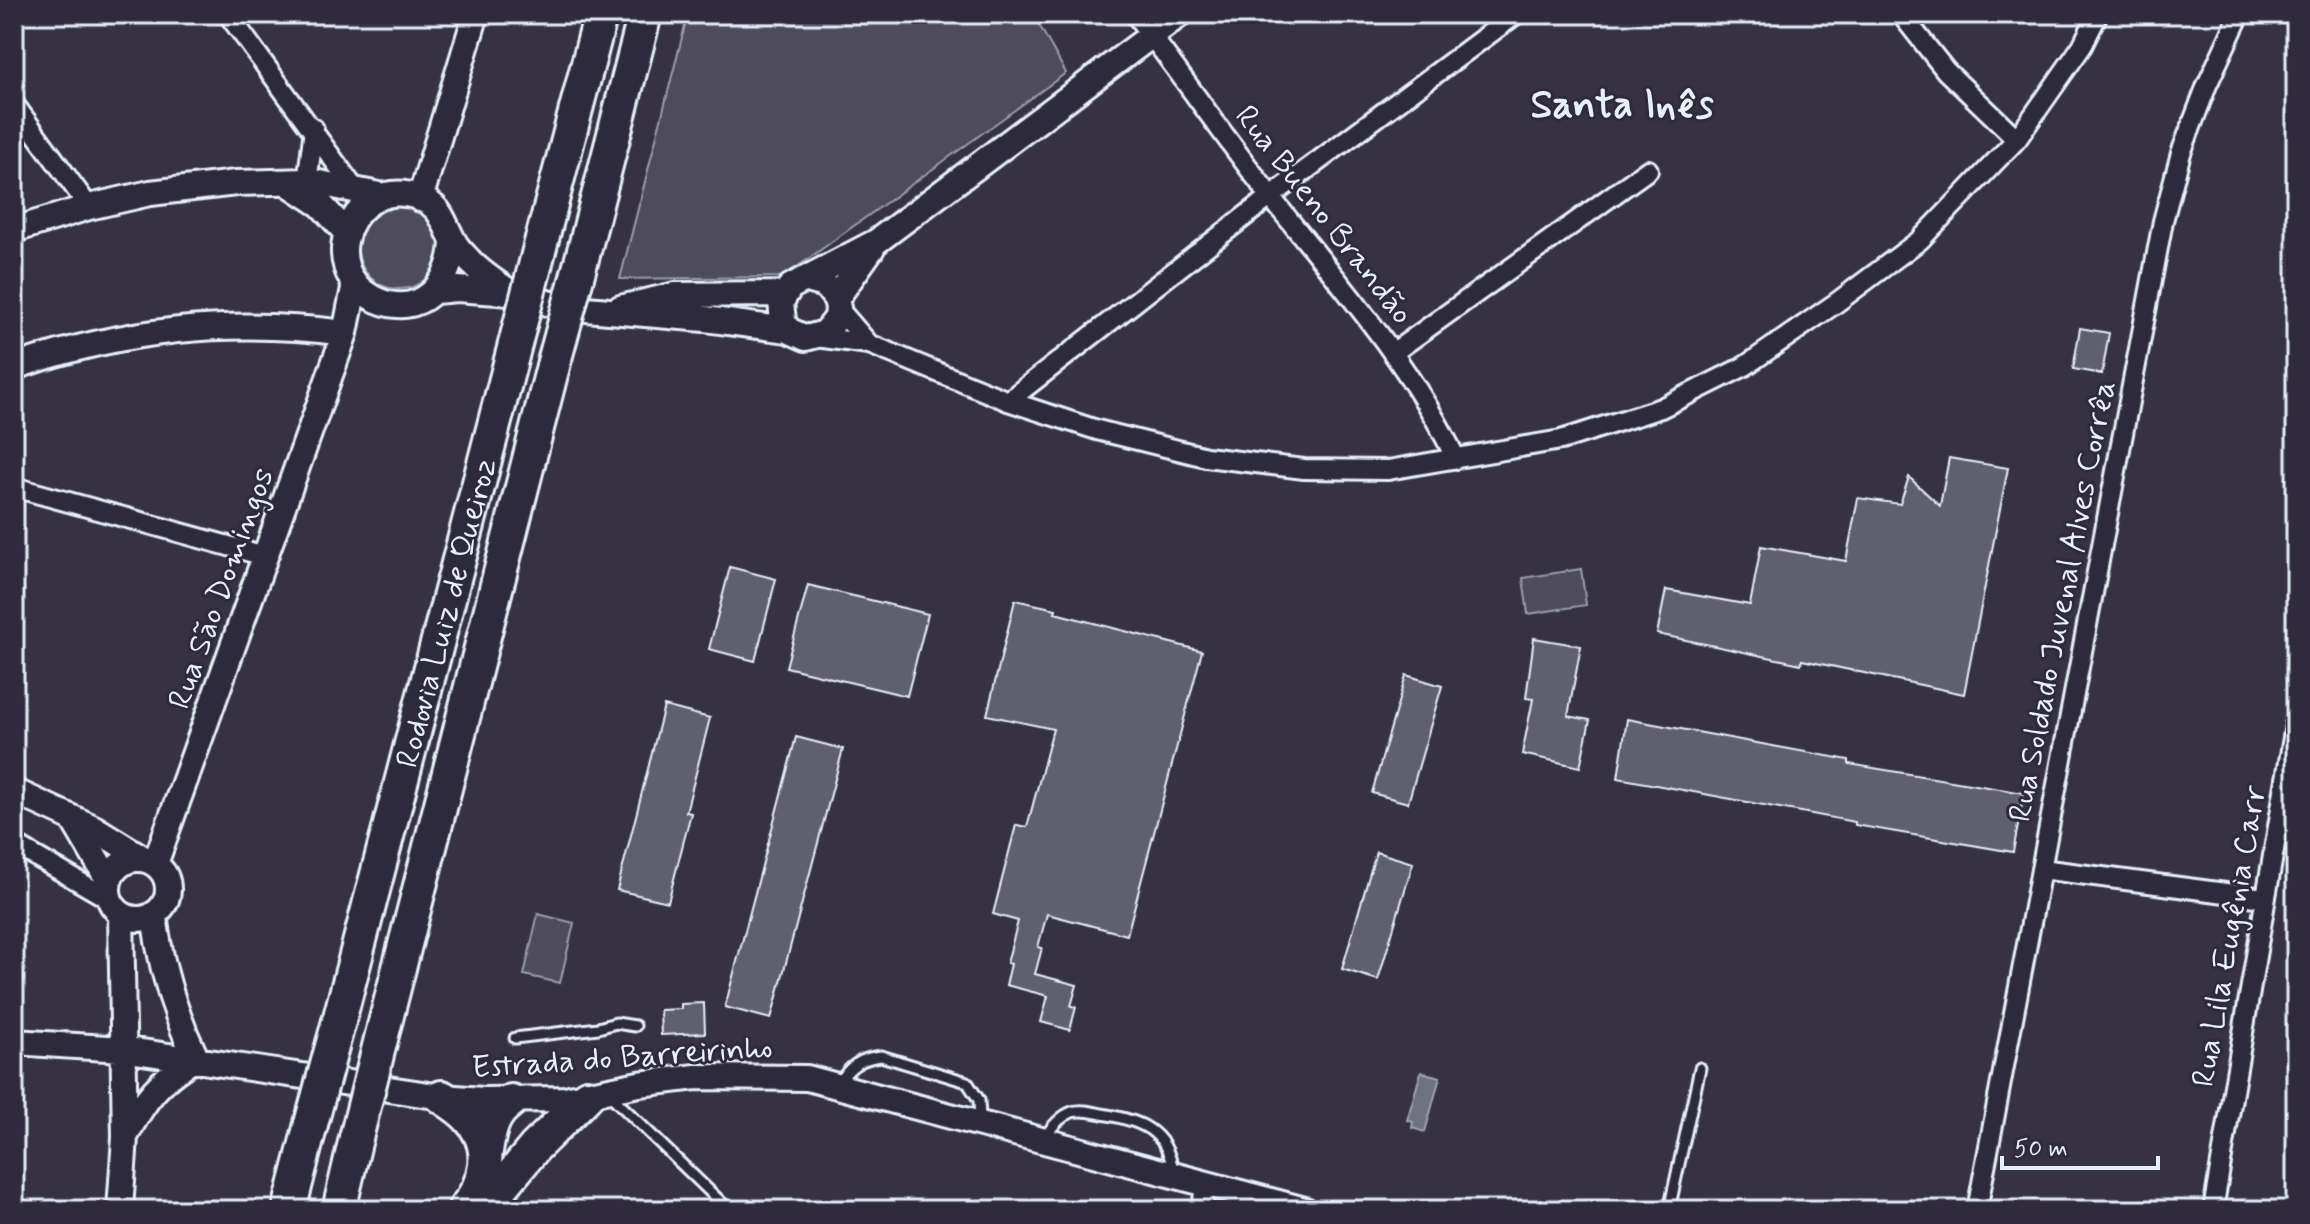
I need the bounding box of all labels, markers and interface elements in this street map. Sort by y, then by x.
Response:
district label: Santa Inês [1530,80,1714,132]
street label: Rua Bueno Brandão [1225,97,1422,333]
street label: Rua Soldado Juvenal Alves Corrêa [2000,377,2126,826]
street label: Rodovia Luiz de Queiroz [387,454,508,773]
street label: Rua São Domingos [159,462,285,715]
street label: Rua Lila Eugênia Carr [2183,782,2277,1090]
street label: Estrada do Barreirinho [471,1027,774,1089]
scale bar [2002,1120,2158,1170]
text: 50 m [2014,1134,2068,1165]

